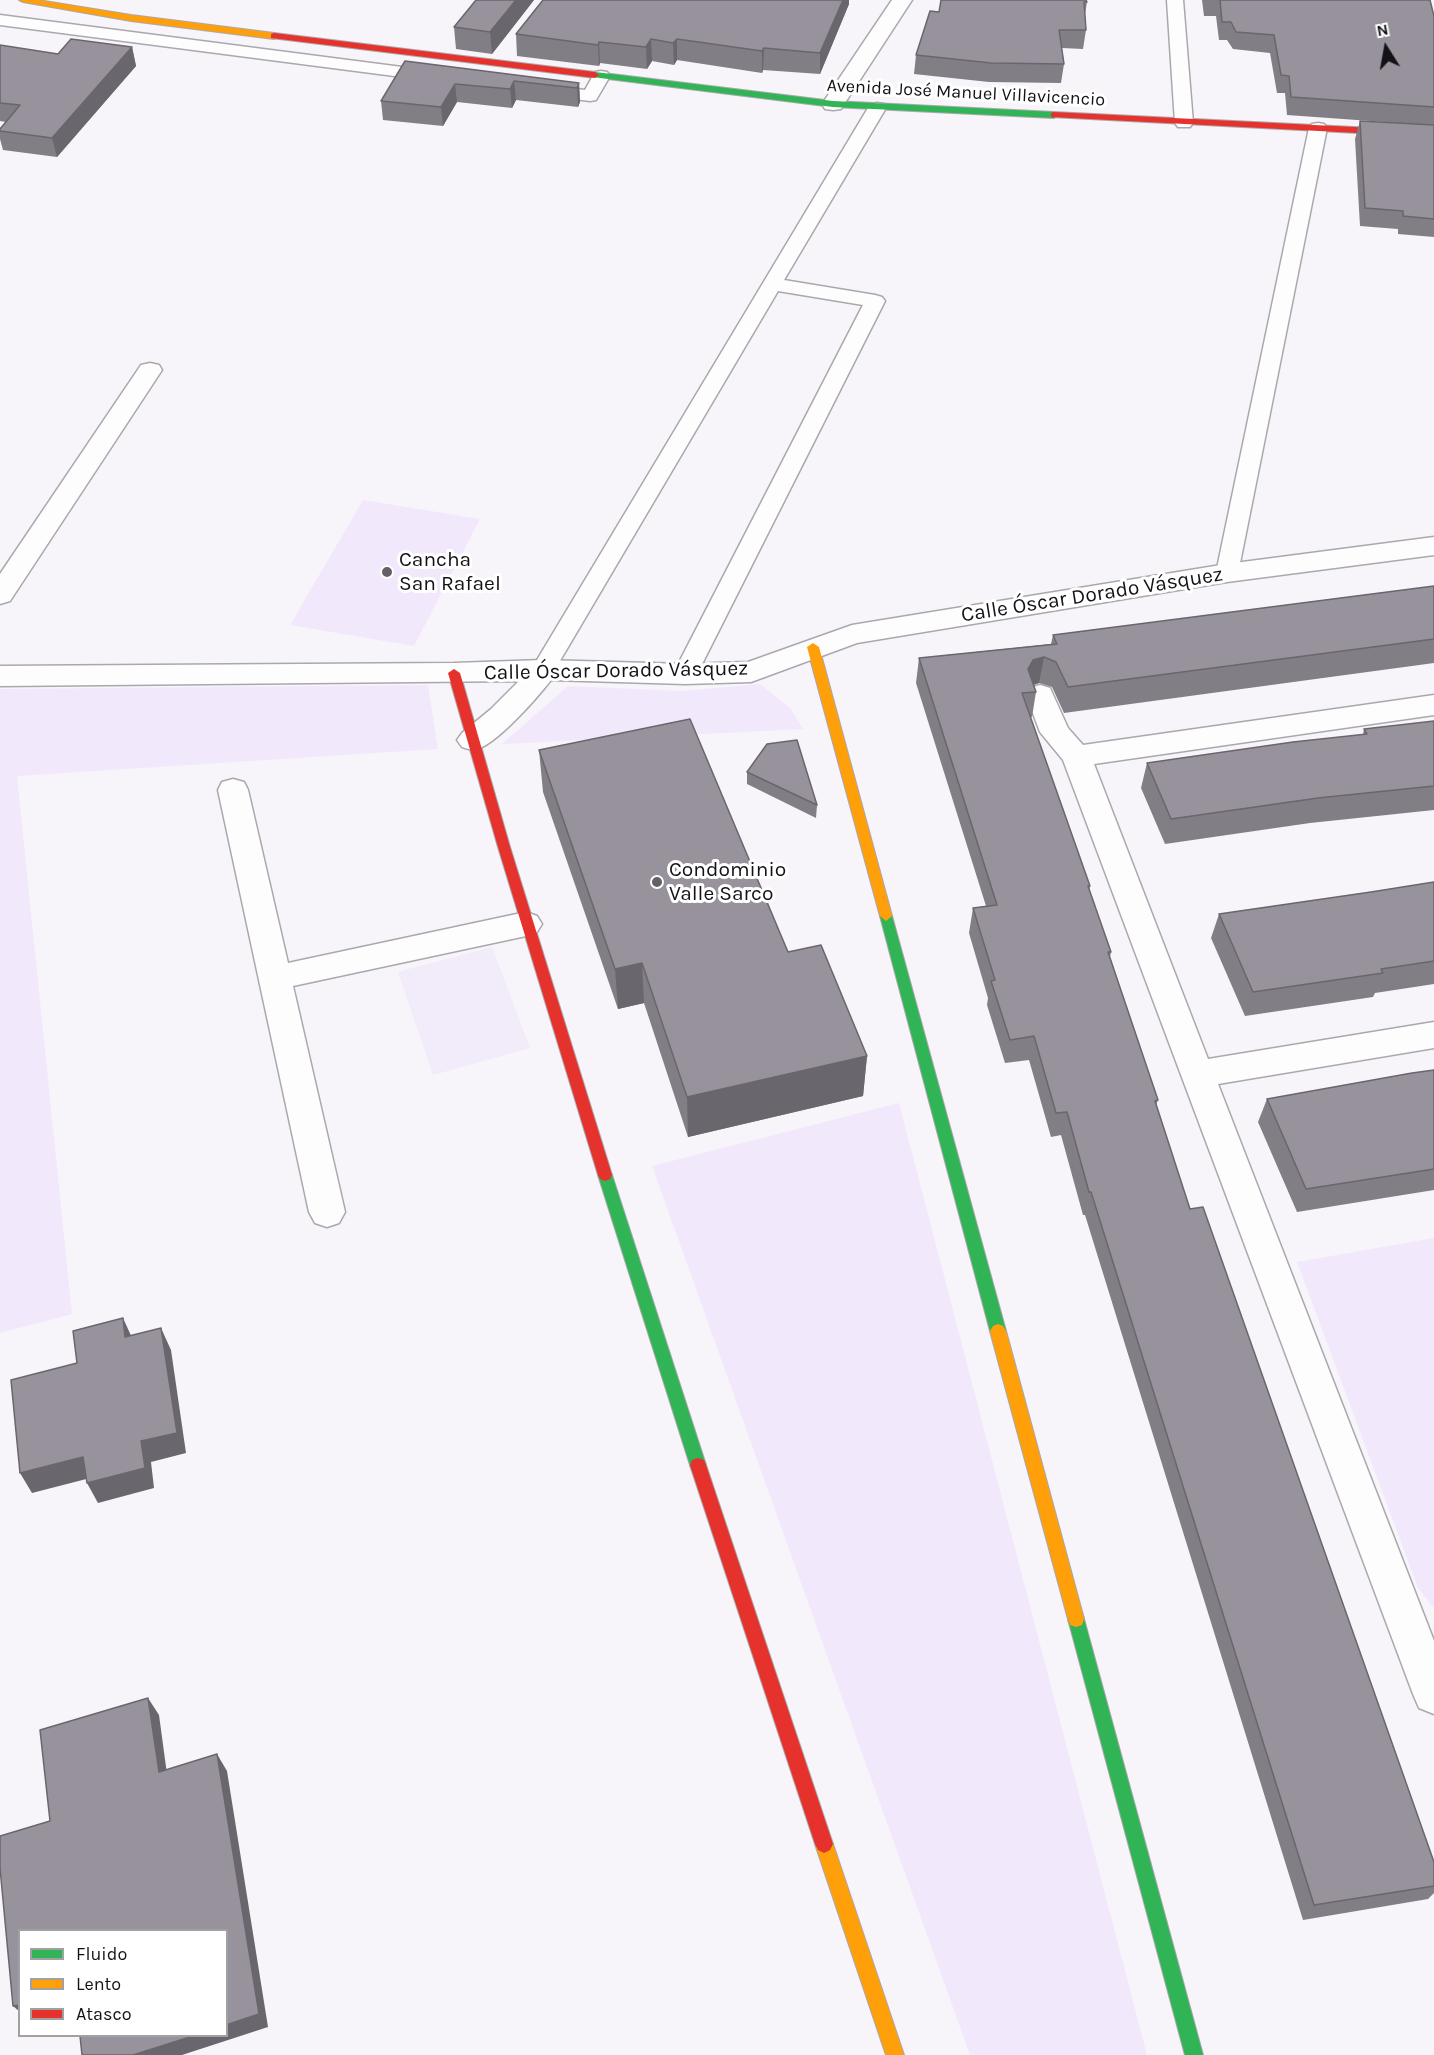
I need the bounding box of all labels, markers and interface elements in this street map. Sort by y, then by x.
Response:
north arrow [1356,18,1416,78]
text: N [1375,19,1390,40]
street label: Avenida José Manuel Villavicencio [826,75,1106,111]
place label: Cancha San Rafael [399,547,501,597]
street label: Calle Óscar Dorado Vásquez [959,562,1225,628]
marker: Cancha San Rafael [380,565,394,579]
street label: Calle Óscar Dorado Vásquez [484,656,748,686]
place label: Condominio Valle Sarco [669,857,786,907]
marker: Condominio Valle Sarco [650,875,664,889]
legend [18,1929,228,2037]
text: Fluido [76,1943,127,1965]
text: Lento [76,1973,121,1995]
text: Atasco [76,2003,132,2025]

